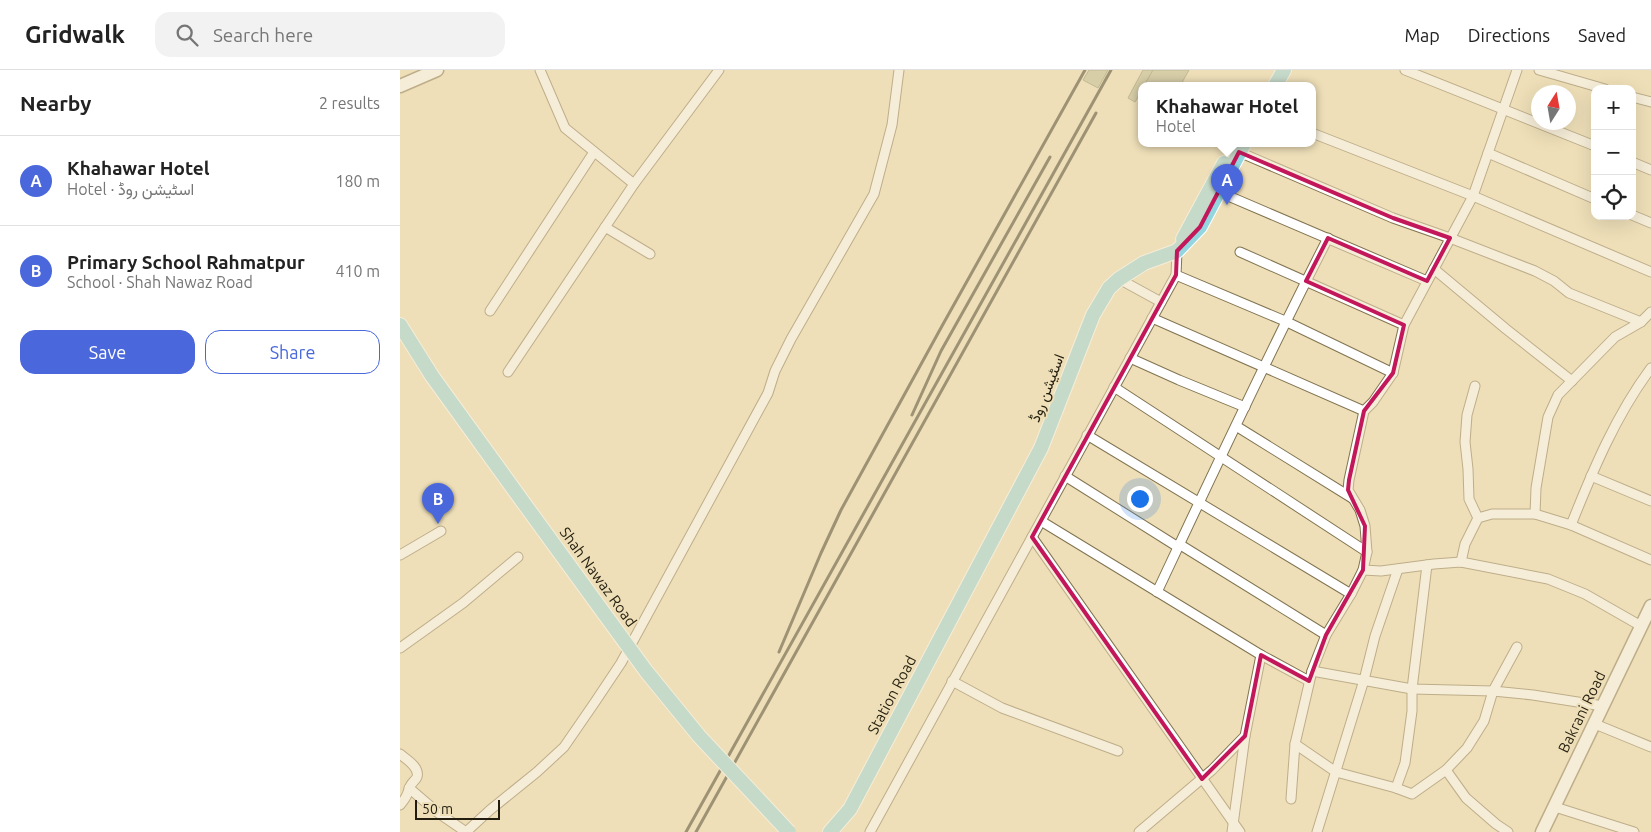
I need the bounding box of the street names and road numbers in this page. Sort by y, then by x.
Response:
street label: اسٹیشن روڈ [1026,351,1069,425]
street label: Shah Nawaz Road [557,524,640,630]
street label: Station Road [864,653,919,737]
street label: Bakrani Road [1555,668,1609,755]

